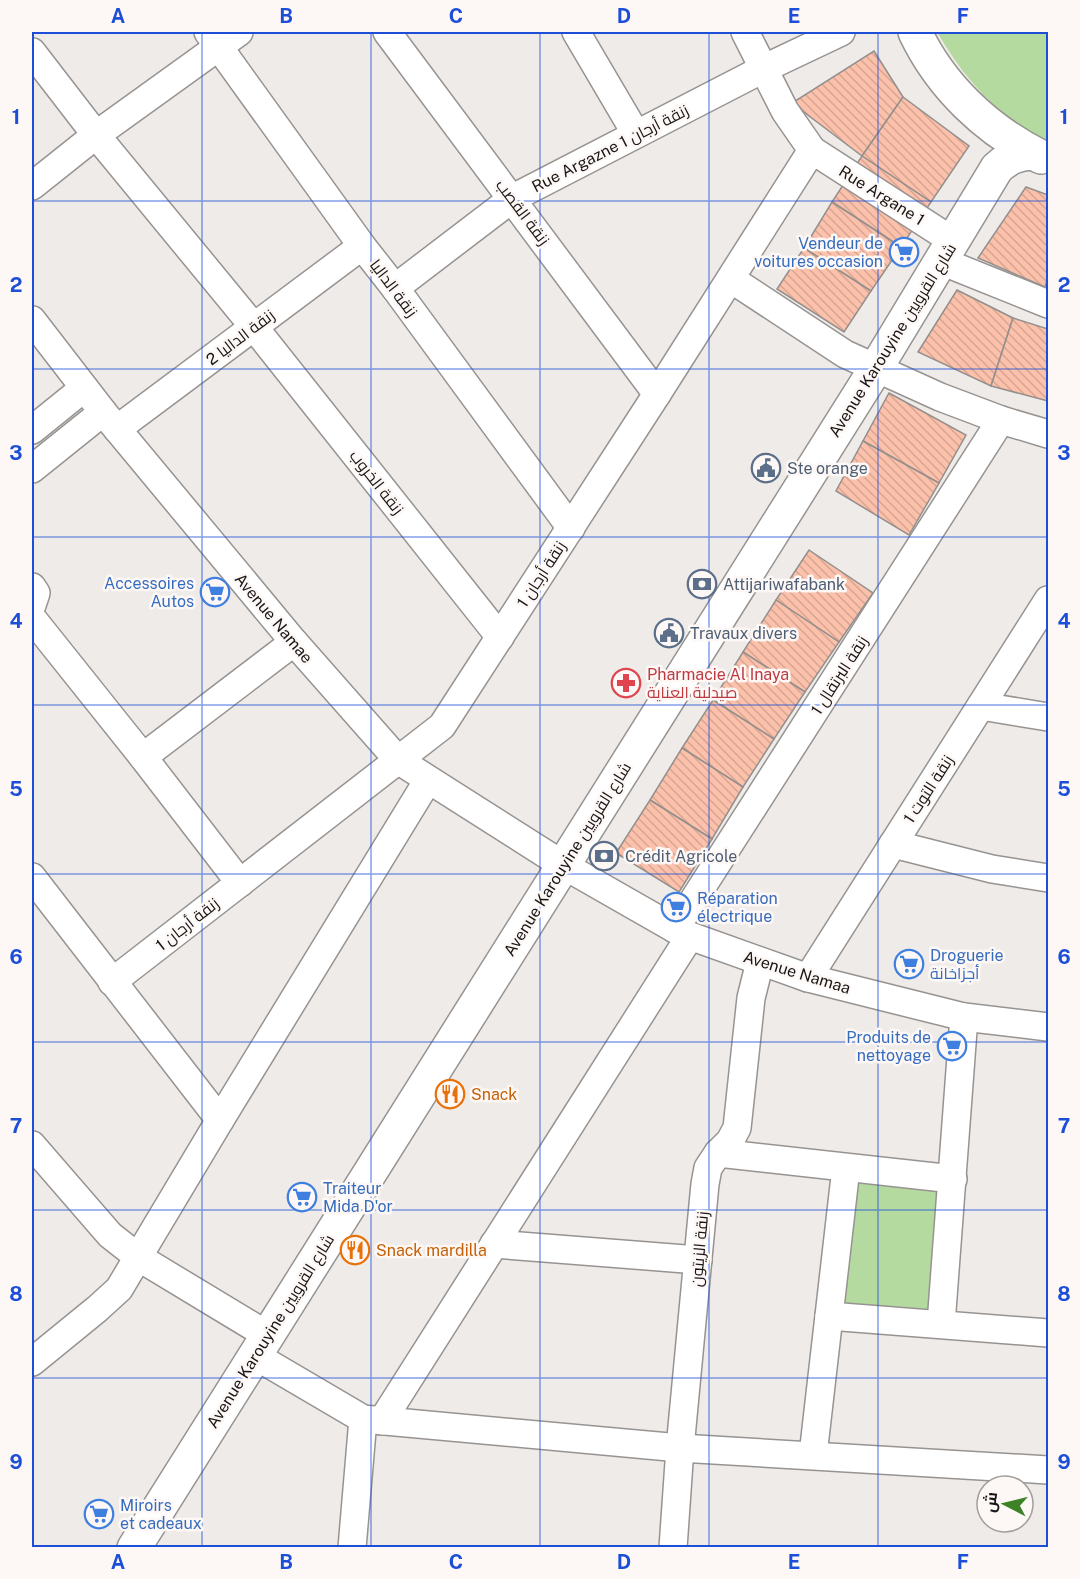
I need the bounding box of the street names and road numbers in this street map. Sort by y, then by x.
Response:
street label: Rue Argazne 1 زنقة أرجان [529,101,692,197]
street label: Rue Argane 1 [835,162,928,229]
street label: زنقة القصب [492,176,554,249]
street label: Avenue Karouyine شارع القرويين [825,240,962,442]
street label: زنقة الداليا [366,256,421,321]
street label: زنقة الداليا 2 [202,306,278,369]
street label: زنقة الخروب [346,446,408,518]
street label: زنقة أرجان 1 [513,538,571,611]
street label: Avenue Namae [231,570,317,667]
street label: زنقة البرتقال 1 [807,632,873,719]
street label: زنقة التوت 1 [899,752,958,827]
street label: Avenue Karouyine شارع القرويين [500,759,637,961]
street label: زنقة أرجان 1 [152,894,223,956]
street label: Avenue Namaa [741,947,853,998]
street label: زنقة الزيتون [687,1211,713,1288]
street label: Avenue Karouyine شارع القرويين [203,1231,340,1433]

